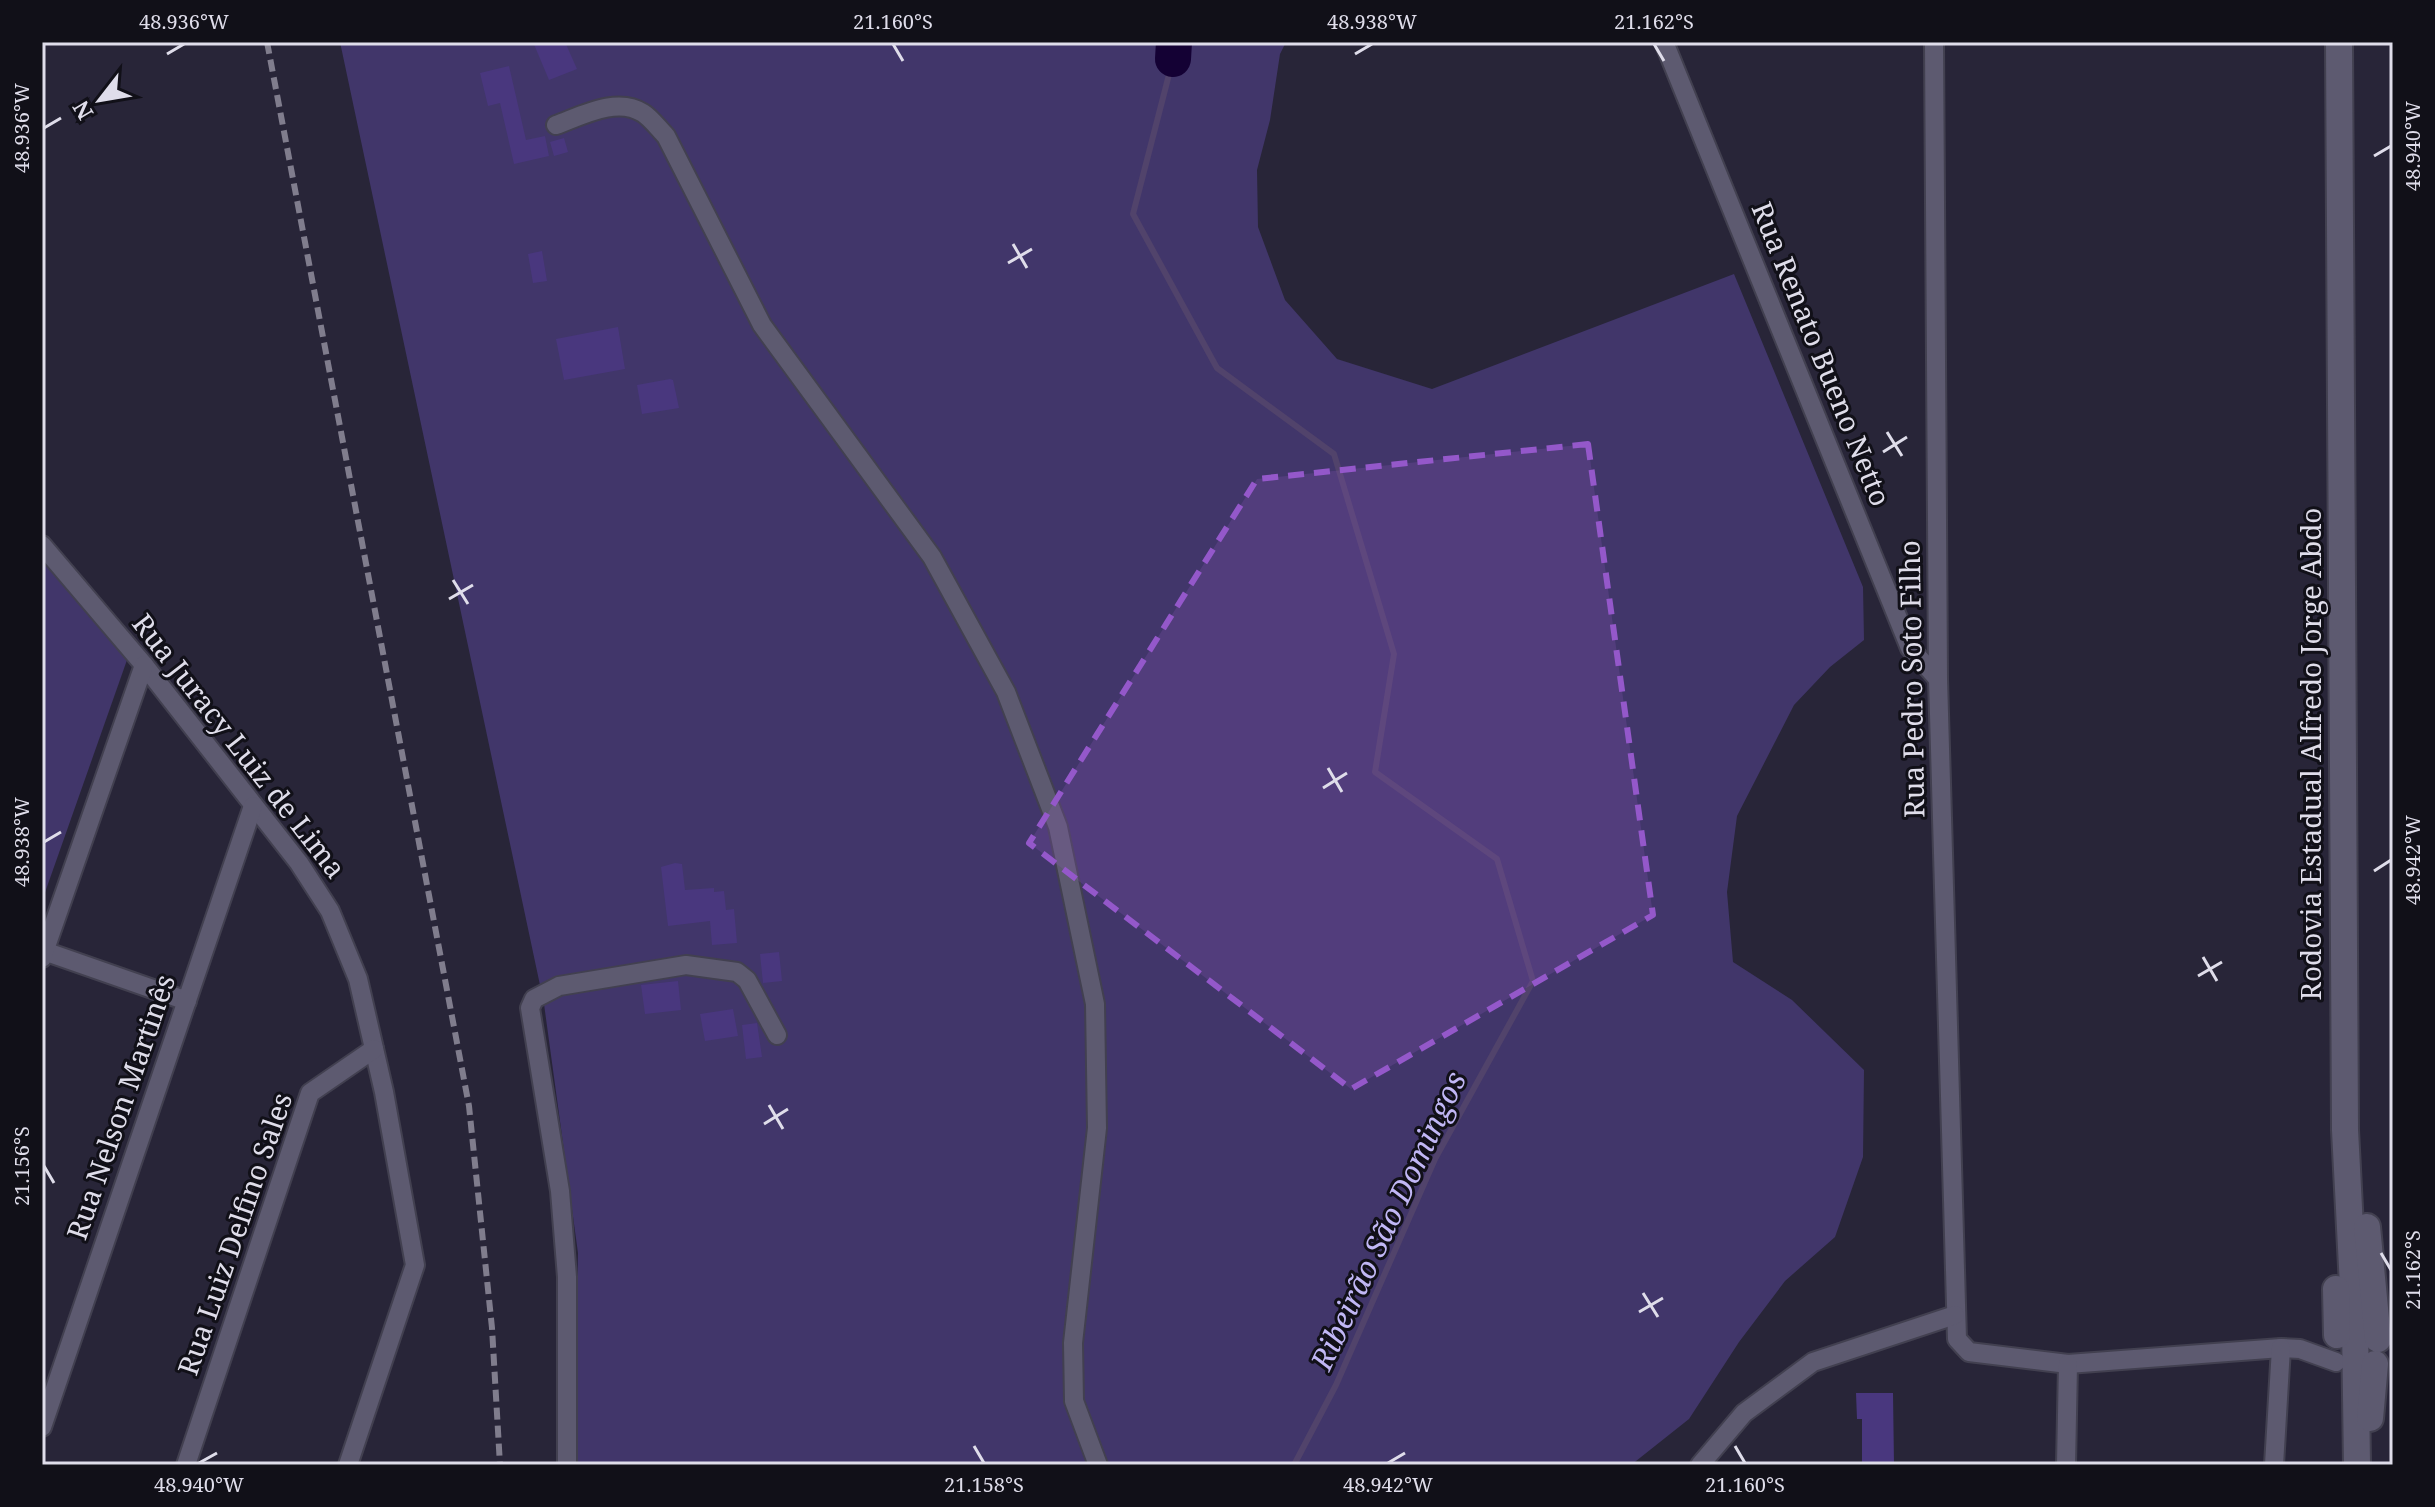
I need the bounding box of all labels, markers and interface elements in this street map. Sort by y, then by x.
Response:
text: 48.936°W [139,8,229,35]
text: 21.160°S [853,8,933,35]
text: 48.938°W [1327,8,1417,35]
text: 21.162°S [1614,8,1694,35]
north arrow [60,60,140,140]
text: 48.936°W [8,83,35,173]
text: N [65,96,99,126]
text: 48.940°W [2399,101,2426,191]
street label: Rua Renato Bueno Netto [1744,196,1900,511]
street label: Rodovia Estadual Alfredo Jorge Abdo [2291,508,2329,1000]
street label: Rua Pedro Soto Filho [1890,540,1932,818]
street label: Rua Juracy Luiz de Lima [124,605,355,886]
text: 48.938°W [8,797,35,887]
text: 48.942°W [2399,815,2426,905]
street label: Rua Nelson Martinês [57,969,183,1244]
water label: Ribeirão São Domingos [1300,1064,1475,1377]
street label: Rua Luiz Delfino Sales [168,1087,300,1380]
text: 21.156°S [8,1126,35,1206]
text: 21.162°S [2399,1230,2426,1310]
text: 48.940°W [154,1471,244,1498]
text: 21.158°S [944,1471,1024,1498]
text: 48.942°W [1343,1471,1433,1498]
text: 21.160°S [1705,1471,1785,1498]

